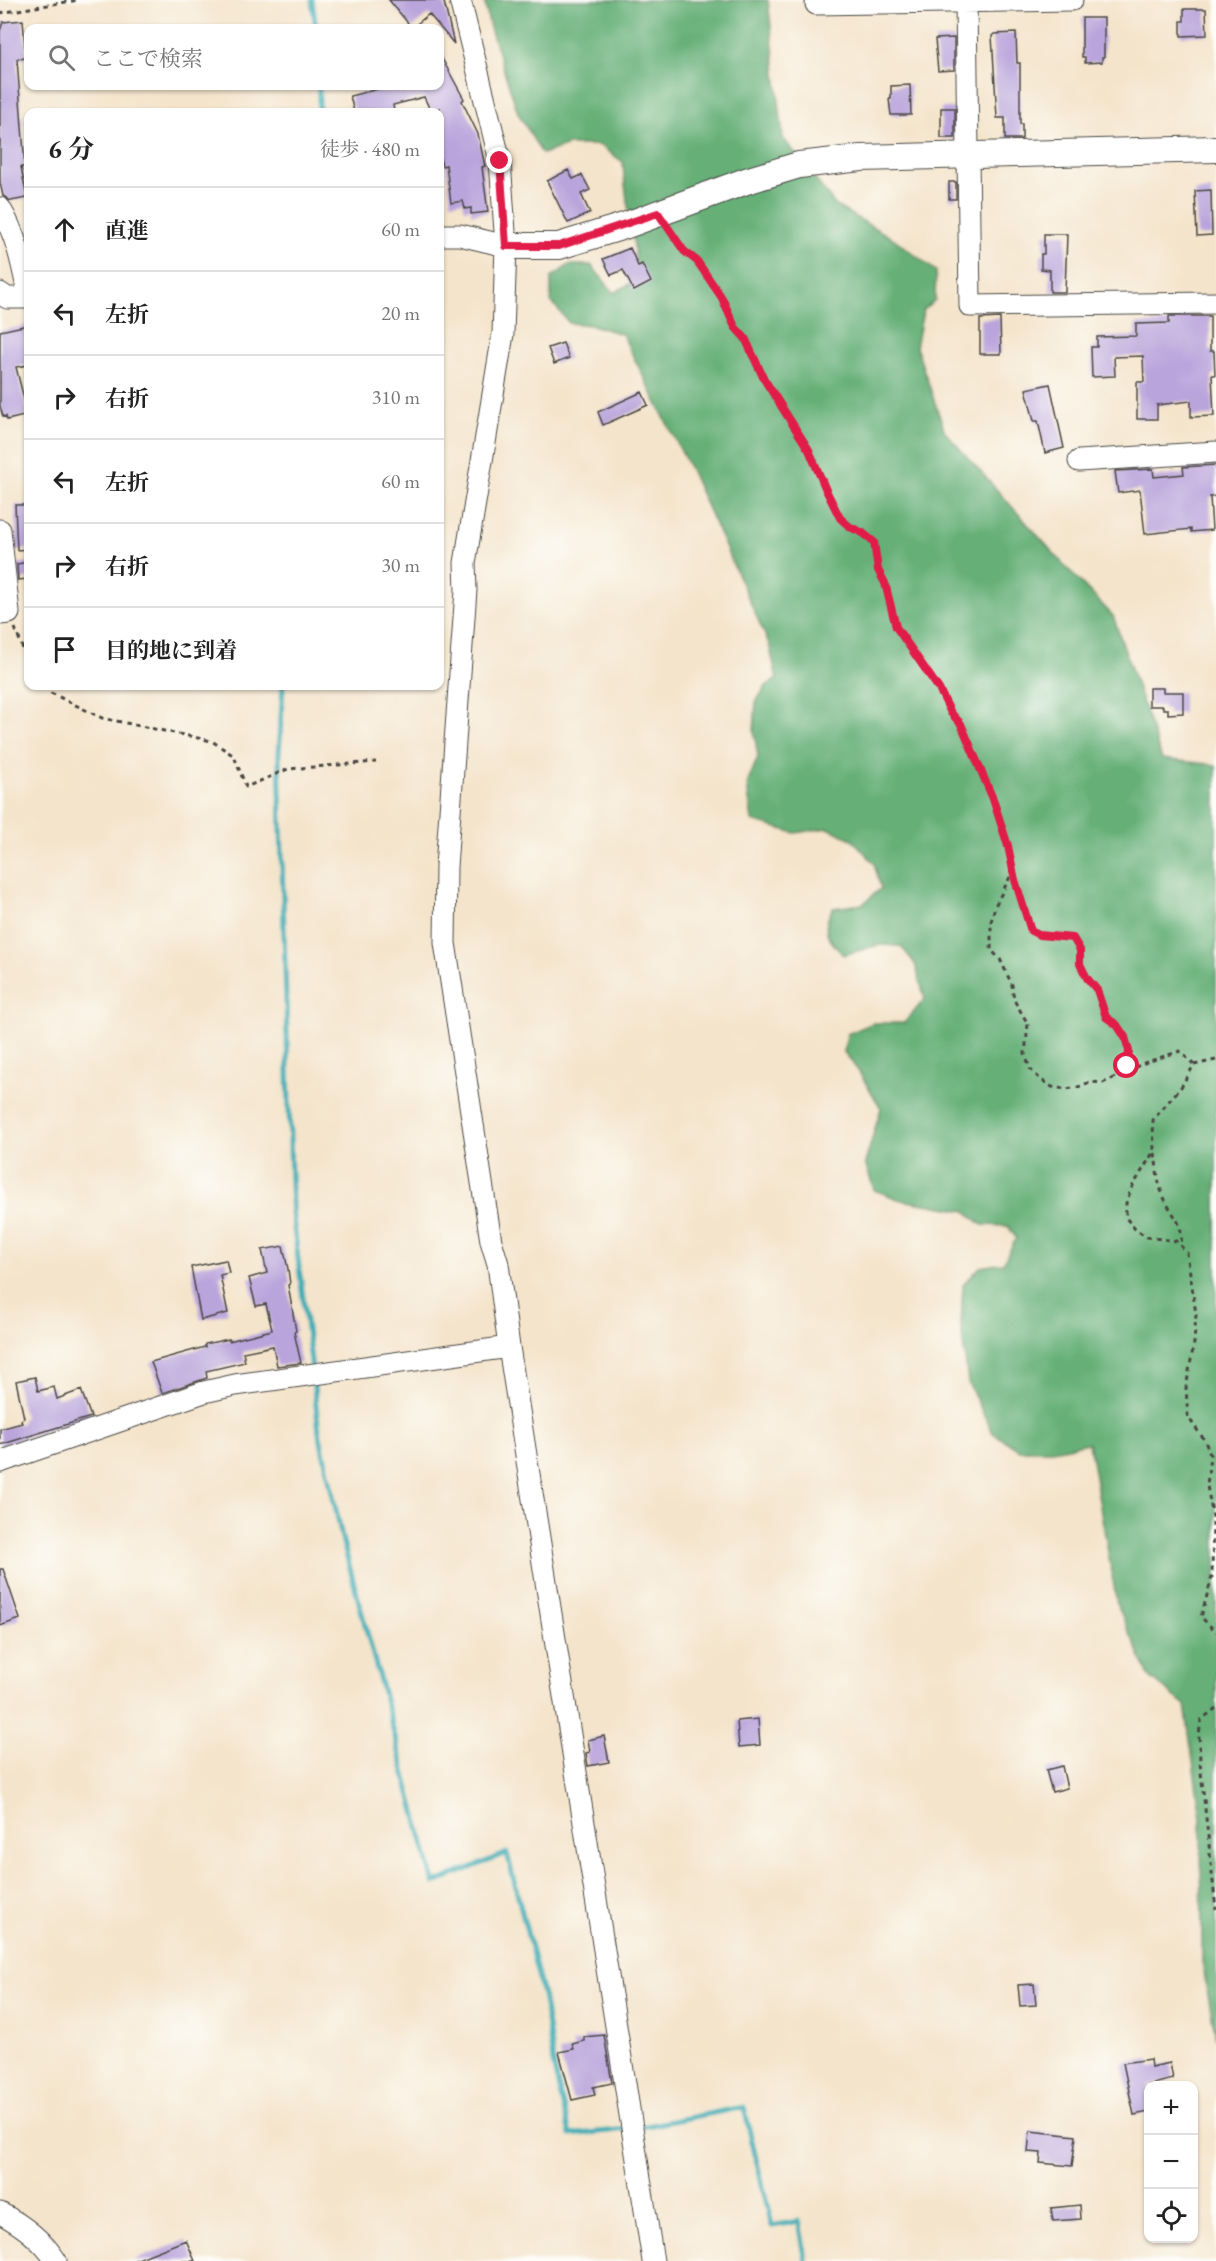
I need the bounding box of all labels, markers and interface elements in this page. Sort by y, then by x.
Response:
search box [24,24,444,90]
icon: search [45,41,78,74]
text: ここで検索 [93,44,203,73]
text: 6 分 [48,132,94,166]
text: 徒歩 · 480 m [320,136,420,162]
route end [486,147,512,173]
icon: ahead [48,213,81,246]
text: 直進 [105,216,149,245]
text: 60 m [381,216,420,242]
icon: left [48,297,81,330]
text: 左折 [105,300,149,329]
text: 20 m [381,300,420,326]
icon: right [48,381,81,414]
text: 右折 [105,384,149,413]
text: 310 m [372,384,420,410]
icon: left [48,465,81,498]
text: 左折 [105,468,149,497]
text: 60 m [381,468,420,494]
icon: right [48,549,81,582]
text: 右折 [105,552,149,581]
text: 30 m [381,552,420,578]
icon: arrive [48,633,81,666]
text: 目的地に到着 [105,636,237,665]
route start [1113,1052,1139,1078]
map controls [1144,2081,1198,2243]
button: + [1144,2081,1198,2135]
button: − [1144,2135,1198,2189]
button: locate [1144,2189,1198,2243]

